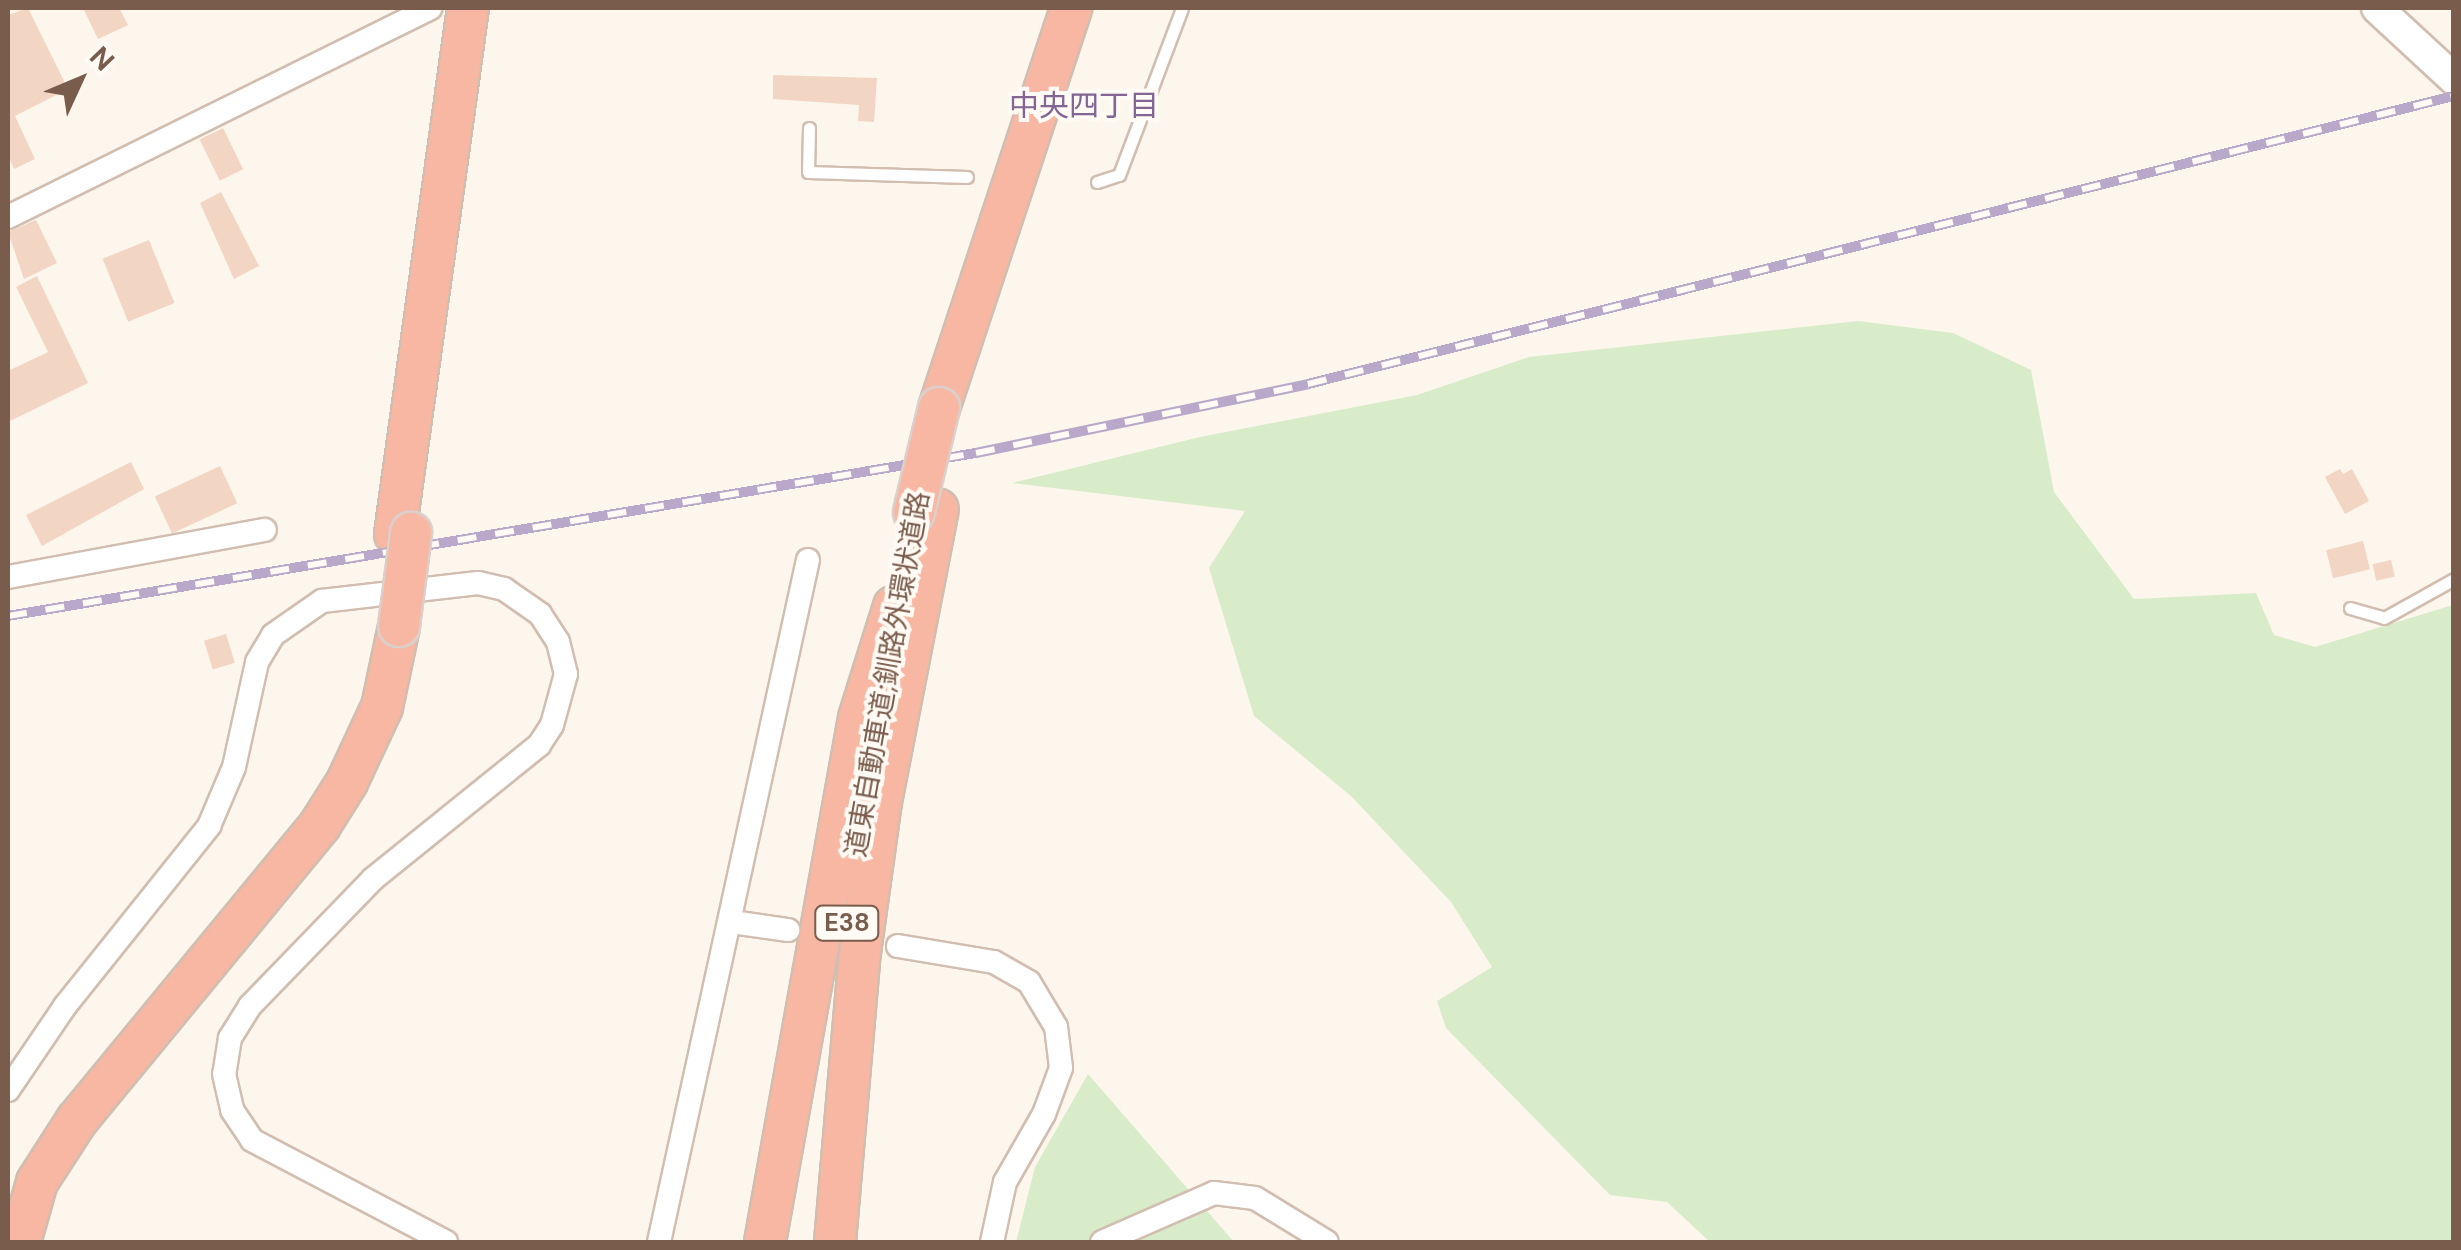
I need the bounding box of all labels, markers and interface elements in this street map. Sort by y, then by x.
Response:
north arrow [30,30,130,130]
text: N [82,39,122,79]
district label: 中央四丁目 [1009,88,1159,124]
street label: 道東自動車道;釧路外環状道路 [839,489,937,859]
road number: E38 [812,903,882,943]

